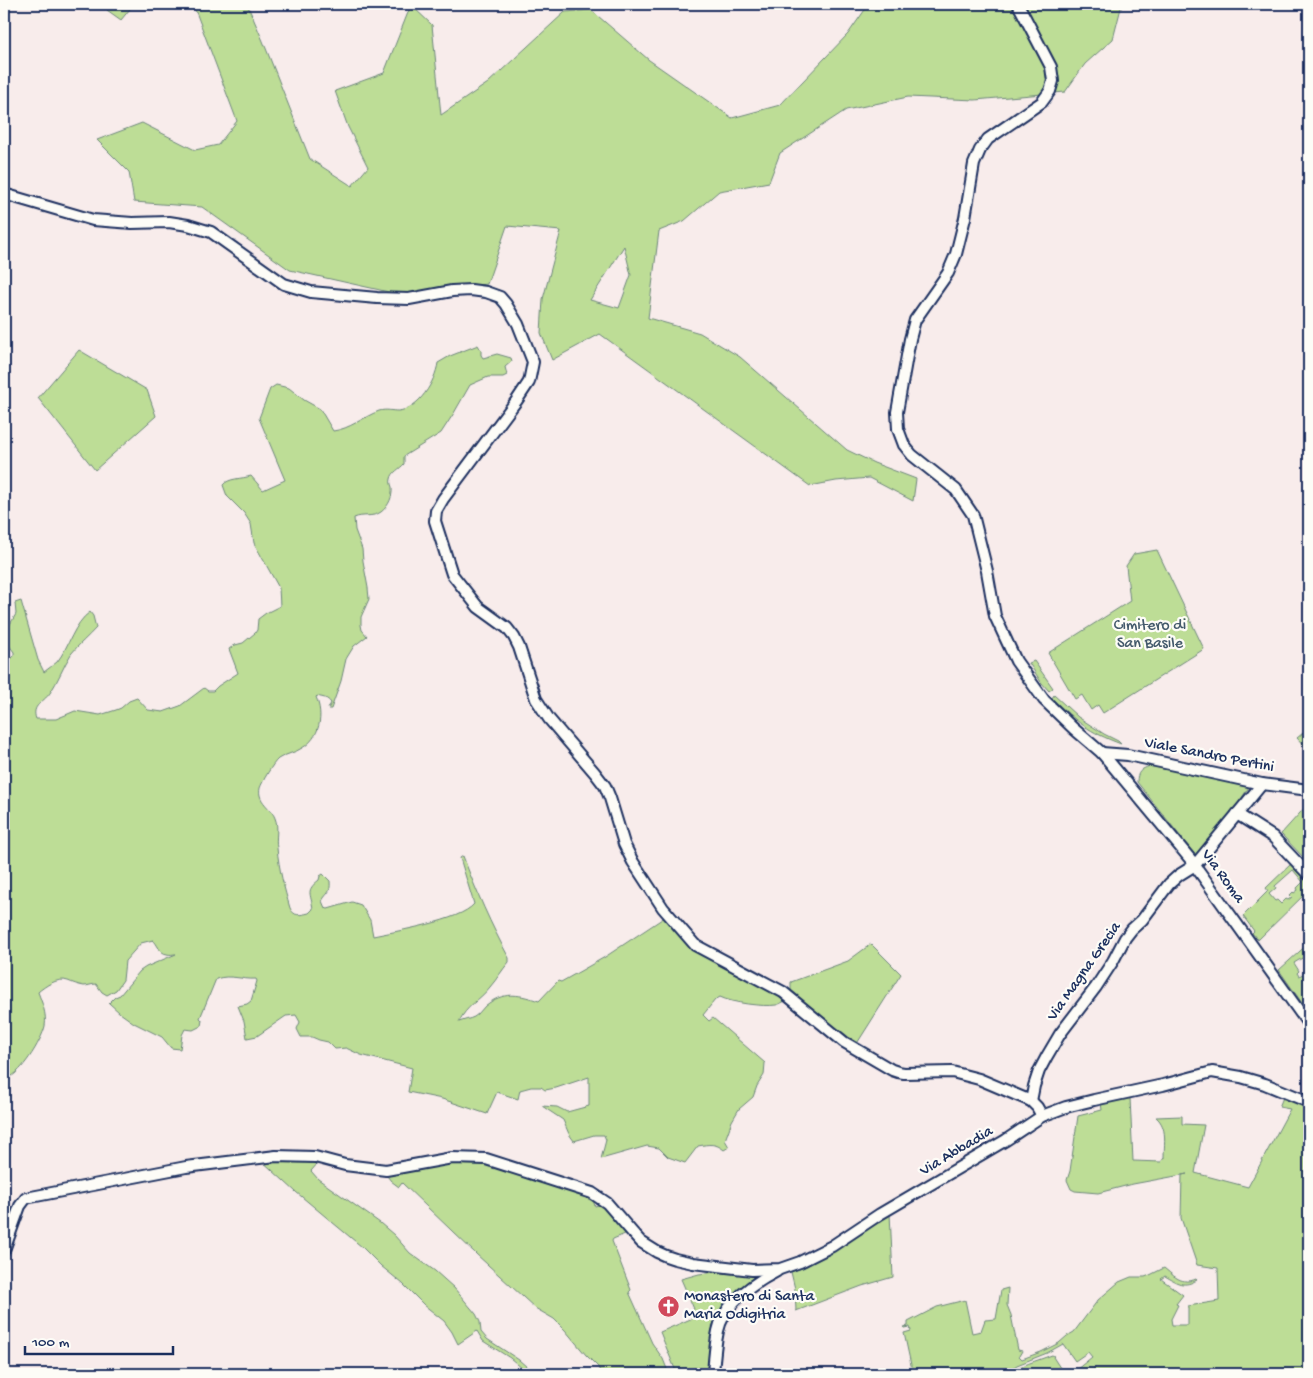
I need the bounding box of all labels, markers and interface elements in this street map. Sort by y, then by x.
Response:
park label: Cimitero di San Basile [1114,617,1186,654]
street label: Viale Sandro Pertini [1142,734,1275,778]
street label: Via Roma [1196,846,1249,909]
street label: Via Magna Grecia [1043,918,1127,1026]
street label: Via Abbadia [916,1122,998,1182]
place label: Monastero di Santa Maria Odigitria [684,1288,815,1325]
church icon: Monastero di Santa Maria Odigitria [656,1294,680,1318]
scale bar [25,1323,172,1355]
text: 100 m [31,1334,70,1352]

